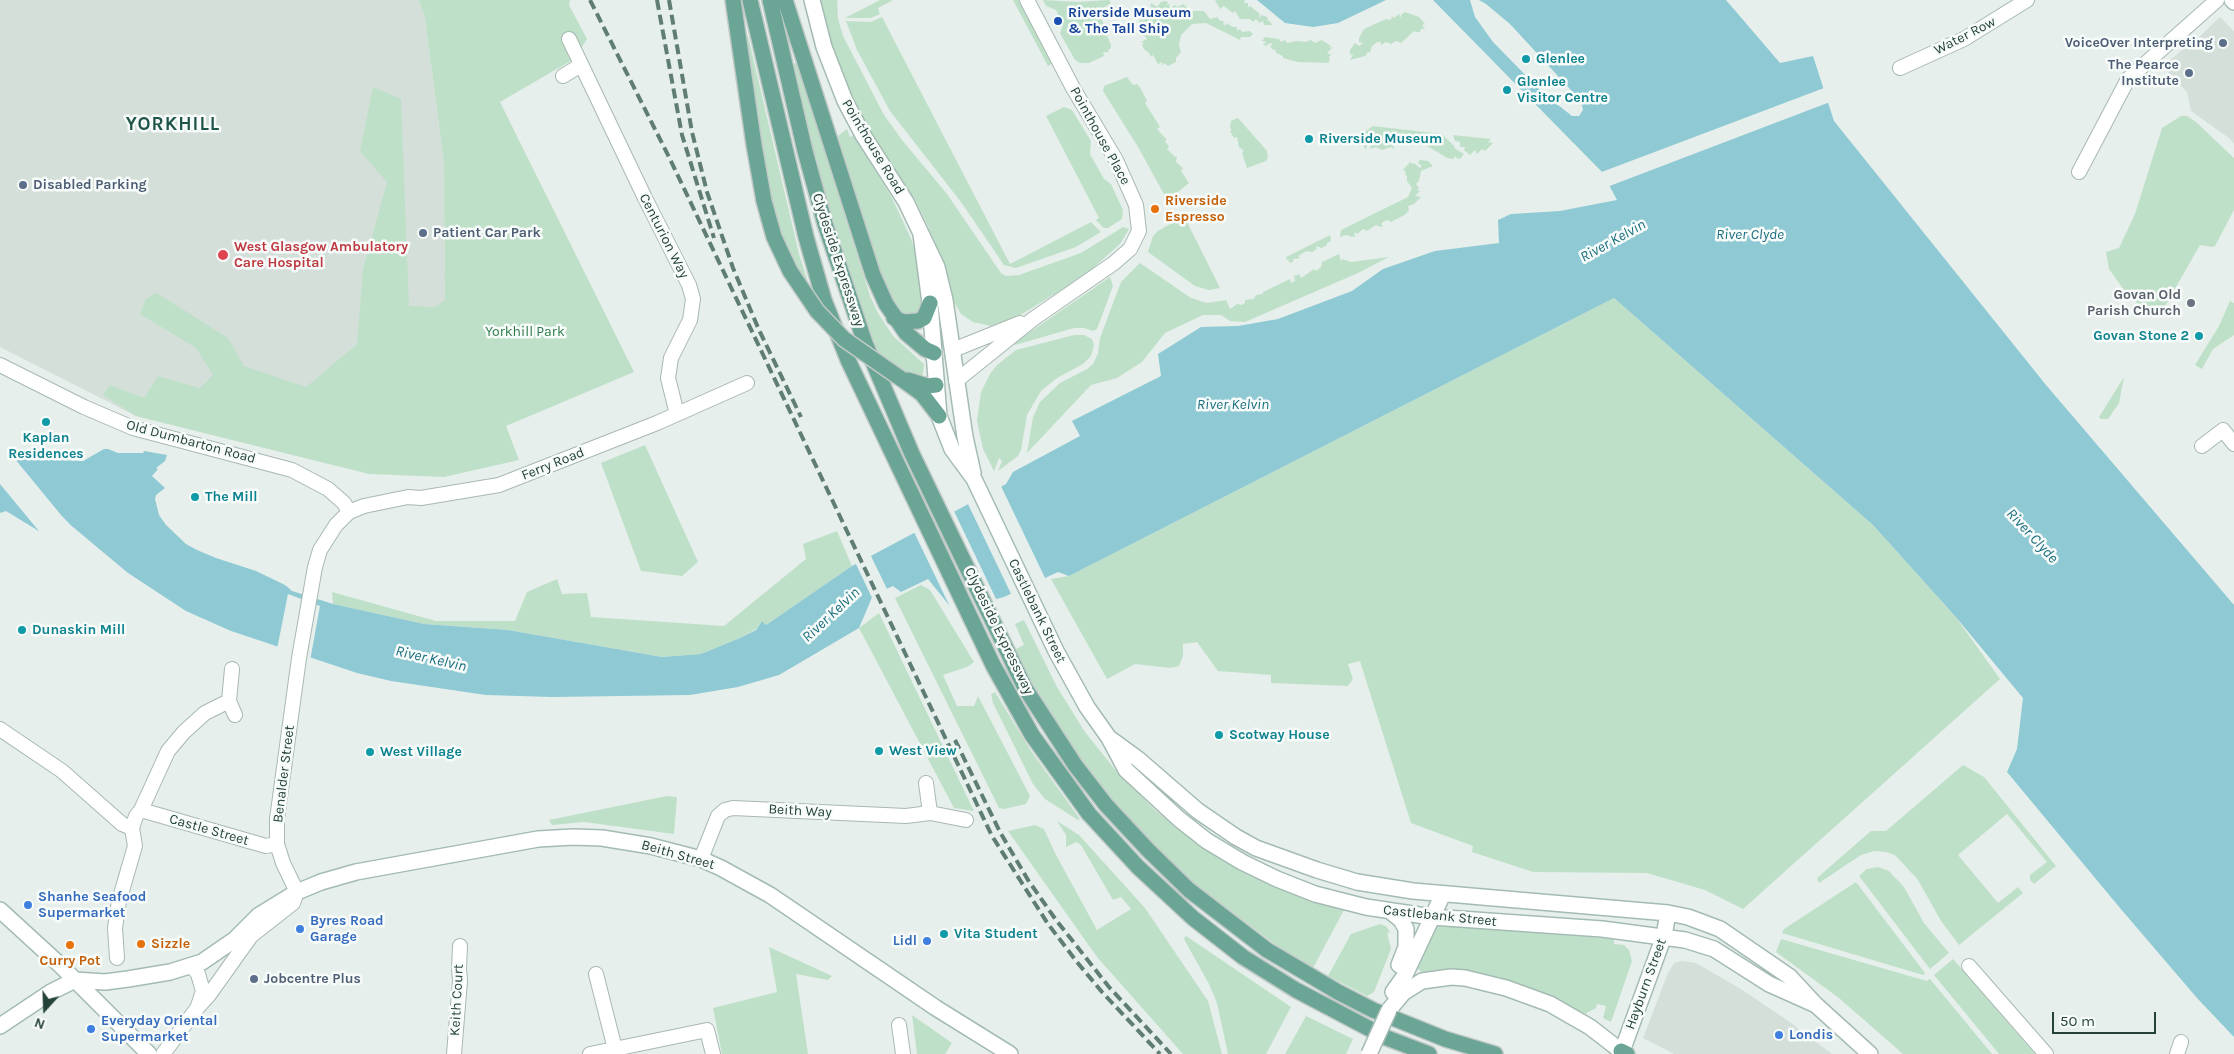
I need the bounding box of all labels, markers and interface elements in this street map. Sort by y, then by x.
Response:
place label: Riverside Museum & The Tall Ship [1068,5,1191,38]
street label: Water Row [1931,13,1999,59]
marker: Riverside Museum & The Tall Ship [1052,15,1064,27]
place label: VoiceOver Interpreting [2065,35,2213,51]
marker: VoiceOver Interpreting [2217,37,2229,49]
place label: Glenlee [1536,51,1585,67]
marker: Glenlee [1520,53,1532,65]
place label: The Pearce Institute [2108,57,2179,90]
marker: The Pearce Institute [2183,67,2195,79]
place label: Glenlee Visitor Centre [1517,74,1608,106]
street label: Pointhouse Place [1066,84,1134,188]
marker: Glenlee Visitor Centre [1501,84,1513,96]
street label: Pointhouse Road [838,96,908,198]
district label: YORKHILL [125,114,221,136]
place label: Riverside Museum [1319,131,1442,147]
marker: Riverside Museum [1303,133,1315,145]
place label: Disabled Parking [33,177,147,193]
marker: Disabled Parking [17,179,29,191]
street label: Centurion Way [635,191,693,281]
street label: Clydeside Expressway [808,191,868,329]
place label: Riverside Espresso [1165,193,1227,226]
marker: Riverside Espresso [1149,203,1161,215]
water label: River Kelvin [1577,216,1649,266]
place label: Patient Car Park [433,225,541,241]
water label: River Clyde [1716,226,1784,244]
marker: Patient Car Park [417,227,429,239]
place label: West Glasgow Ambulatory Care Hospital [234,239,408,272]
marker: West Glasgow Ambulatory Care Hospital [216,248,230,262]
place label: Govan Old Parish Church [2087,287,2181,320]
marker: Govan Old Parish Church [2185,297,2197,309]
park label: Yorkhill Park [485,324,565,340]
place label: Govan Stone 2 [2093,328,2189,344]
marker: Govan Stone 2 [2193,330,2205,342]
water label: River Kelvin [1197,396,1269,414]
marker: Kaplan Residences [40,416,52,428]
street label: Old Dumbarton Road [124,417,258,467]
place label: Kaplan Residences [8,430,84,462]
street label: Ferry Road [519,444,587,484]
place label: The Mill [205,489,257,505]
marker: The Mill [189,491,201,503]
water label: River Clyde [2002,505,2062,567]
street label: Castlebank Street [1004,556,1070,666]
street label: Clydeside Expressway [961,565,1037,697]
water label: River Kelvin [798,584,864,646]
place label: Dunaskin Mill [32,622,125,638]
marker: Dunaskin Mill [16,624,28,636]
water label: River Kelvin [394,642,468,676]
street label: Benalder Street [270,724,298,824]
place label: Scotway House [1229,727,1330,743]
marker: Scotway House [1213,729,1225,741]
place label: West View [889,743,957,759]
place label: West Village [380,744,462,760]
marker: West View [873,745,885,757]
marker: West Village [364,746,376,758]
street label: Beith Way [768,801,832,821]
street label: Castle Street [167,811,251,849]
street label: Beith Street [639,837,717,873]
place label: Shanhe Seafood Supermarket [38,889,146,922]
marker: Shanhe Seafood Supermarket [22,899,34,911]
street label: Castlebank Street [1382,902,1498,930]
place label: Byres Road Garage [310,913,384,946]
marker: Byres Road Garage [294,923,306,935]
place label: Vita Student [954,926,1038,942]
marker: Vita Student [938,928,950,940]
place label: Lidl [893,933,917,949]
marker: Lidl [921,935,933,947]
place label: Sizzle [151,936,190,952]
street label: Hayburn Street [1622,936,1670,1032]
marker: Sizzle [135,938,147,950]
marker: Curry Pot [64,939,76,951]
place label: Curry Pot [40,953,100,969]
street label: Keith Court [447,964,467,1036]
place label: Jobcentre Plus [264,971,361,987]
marker: Jobcentre Plus [248,973,260,985]
north arrow [20,984,70,1034]
scale bar [2054,1002,2158,1034]
text: 50 m [2060,1012,2095,1030]
place label: Everyday Oriental Supermarket [101,1013,218,1046]
text: N [32,1014,47,1033]
marker: Everyday Oriental Supermarket [85,1023,97,1035]
place label: Londis [1789,1027,1833,1043]
marker: Londis [1773,1029,1785,1041]

